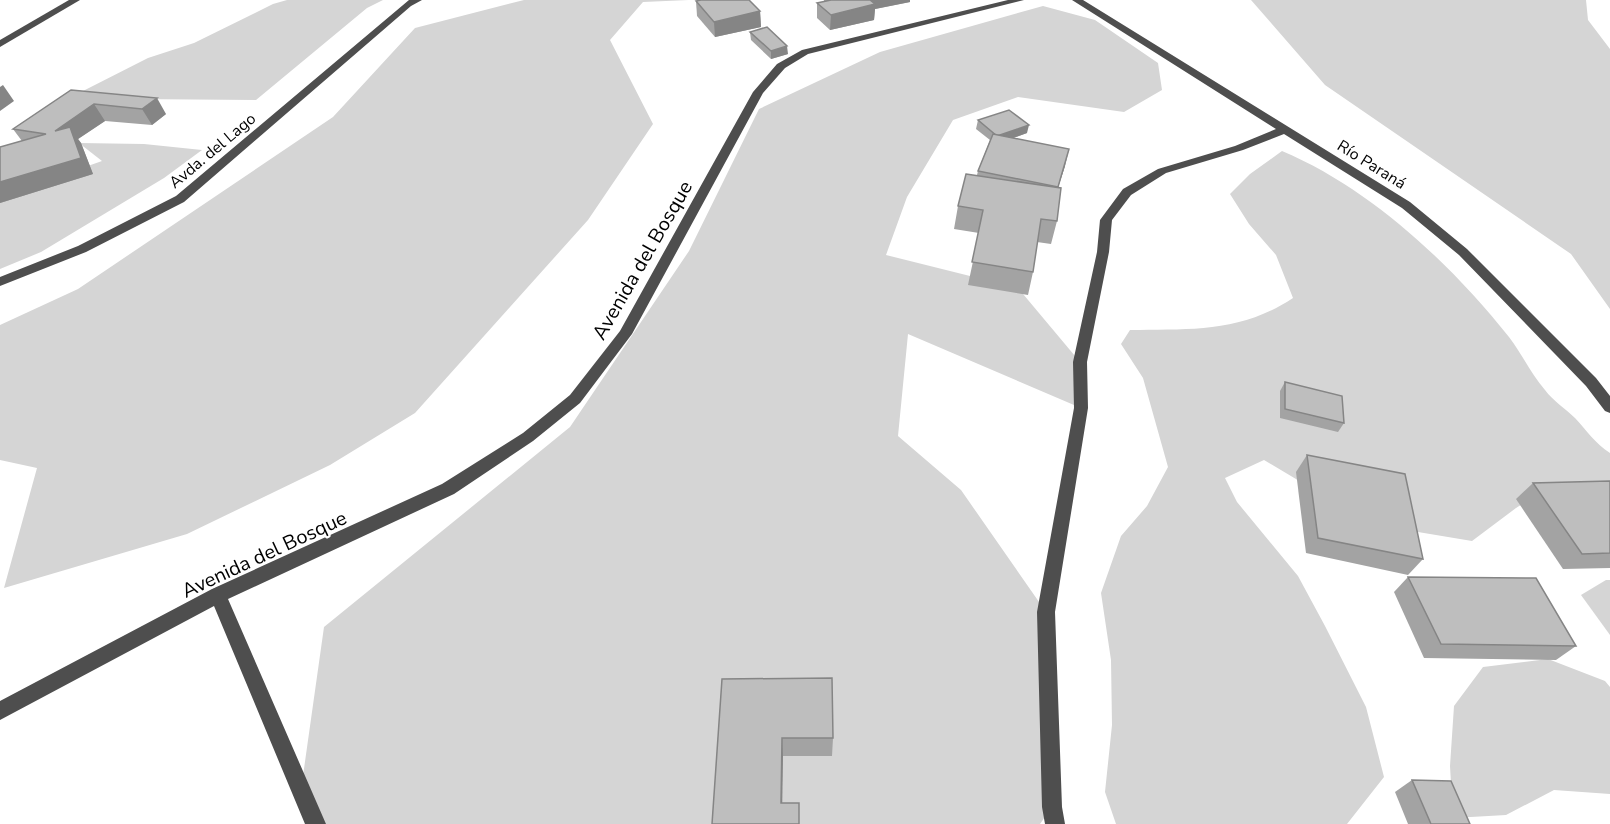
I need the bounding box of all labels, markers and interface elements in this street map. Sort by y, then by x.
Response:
street label: Avda. del Lago [165,108,261,194]
street label: Río Paraná [1333,135,1410,195]
street label: Avenida del Bosque [586,176,699,345]
street label: Avenida del Bosque [177,504,351,605]

